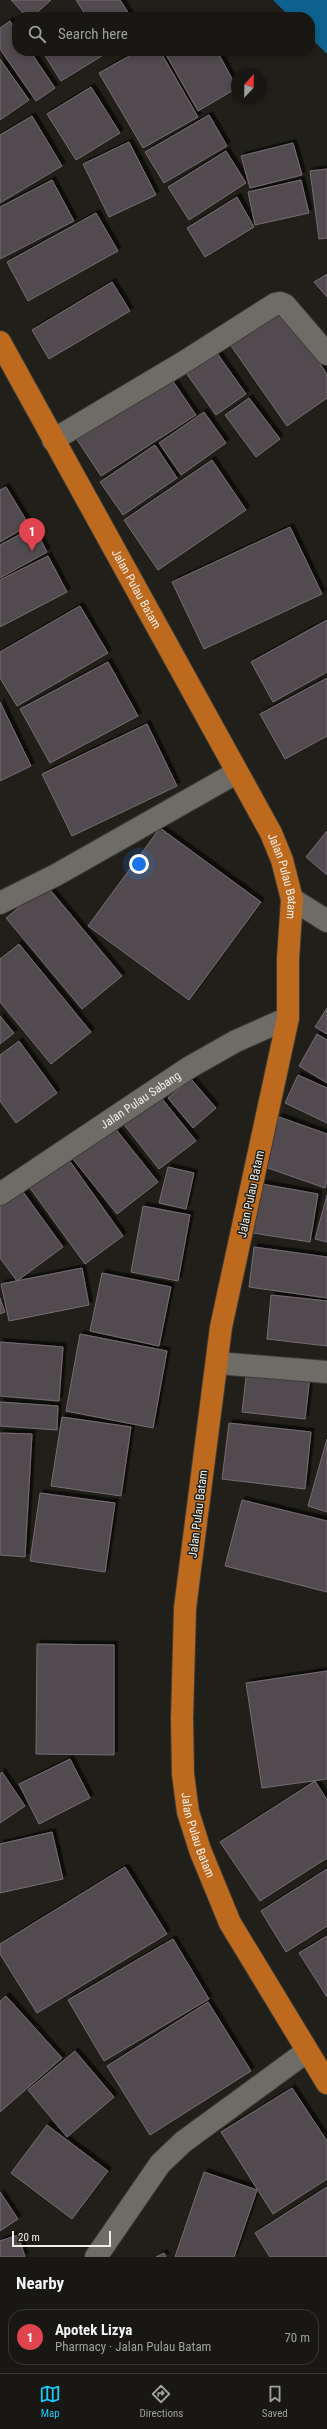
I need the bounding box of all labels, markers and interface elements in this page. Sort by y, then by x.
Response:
search box [12,12,315,56]
icon: search [26,23,48,45]
text: Search here [58,25,128,43]
north arrow [231,68,267,104]
pin: 1 [19,518,45,551]
street label: Jalan Pulau Batam [109,547,164,631]
street label: Jalan Pulau Batam [265,831,299,920]
your location [129,854,149,874]
street label: Jalan Pulau Sabang [98,1068,183,1132]
street label: Jalan Pulau Batam [235,1149,267,1239]
street label: Jalan Pulau Batam [186,1469,210,1559]
street label: Jalan Pulau Batam [178,1792,218,1880]
scale bar [12,2229,111,2248]
text: 20 m [18,2231,40,2244]
text: Nearby [16,2273,64,2293]
text: Apotek Lizya [55,2321,132,2339]
text: 1 [27,2330,33,2345]
text: 70 m [284,2330,310,2345]
text: Pharmacy · Jalan Pulau Batam [55,2339,211,2354]
tab: Map [39,2383,61,2420]
tab: Directions [139,2383,183,2420]
tab: Saved [262,2383,288,2420]

